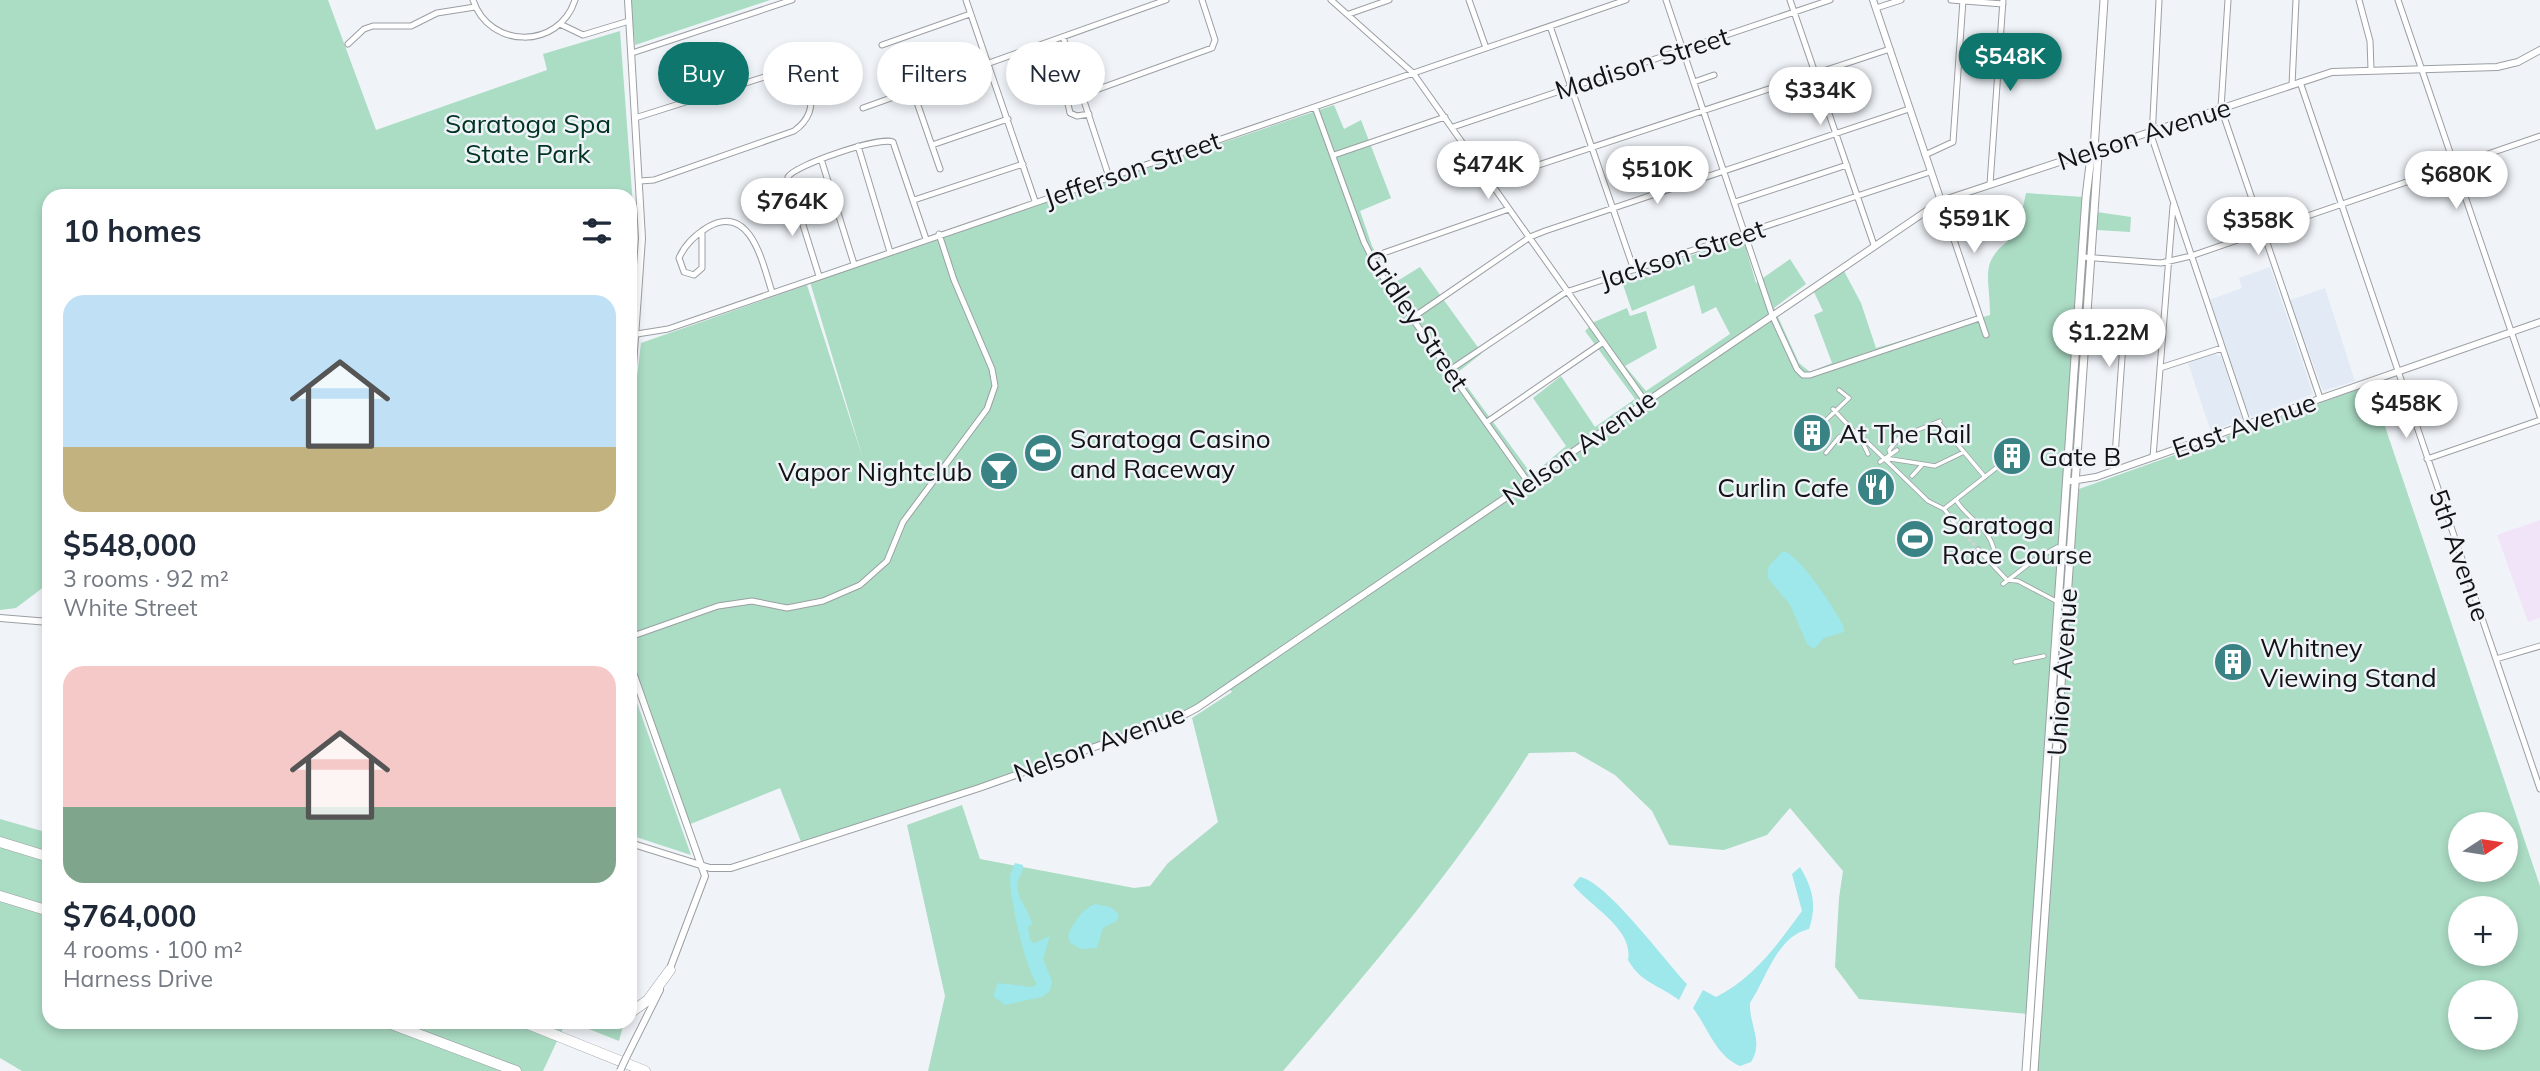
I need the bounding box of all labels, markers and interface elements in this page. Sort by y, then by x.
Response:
street label: Madison Street [1551,19,1733,107]
pin: $548K [1961,34,2059,93]
text: $548K [1975,41,2045,70]
chip: Buy [658,42,749,105]
chip: Rent [763,42,863,105]
chip: Filters [877,42,992,105]
chip: New [1006,42,1105,105]
pin: $334K [1771,68,1869,127]
text: $334K [1785,75,1855,104]
street label: Nelson Avenue [2053,90,2235,178]
park label: Saratoga Spa State Park [445,107,611,170]
street label: Jefferson Street [1039,123,1225,215]
pin: $474K [1439,142,1537,201]
pin: $510K [1608,146,1706,206]
text: $474K [1453,149,1523,178]
pin: $680K [2407,152,2505,211]
text: $510K [1622,154,1692,183]
text: $680K [2421,159,2491,188]
pin: $764K [743,178,841,238]
text: $764K [757,186,827,215]
pin: $591K [1925,196,2023,255]
pin: $358K [2209,198,2307,257]
text: $591K [1939,203,2009,232]
text: $358K [2223,205,2293,234]
text: 10 homes [63,212,202,250]
icon: filters [578,212,616,250]
street label: Jackson Street [1595,212,1769,296]
street label: Gridley Street [1358,243,1476,397]
pin: $1.22M [2052,310,2166,369]
text: $1.22M [2069,317,2149,346]
icon: home [277,341,403,467]
pin: $458K [2357,380,2455,440]
street label: Nelson Avenue [1496,382,1662,512]
street label: East Avenue [2168,385,2320,465]
text: $458K [2371,388,2441,417]
building icon: At The Rail [1791,412,1833,454]
place label: At The Rail [1839,417,1971,450]
place label: Saratoga Casino and Raceway [1070,422,1271,485]
sports icon: Saratoga Casino and Raceway [1022,432,1064,474]
building icon: Gate B [1991,435,2033,477]
place label: Gate B [2039,440,2121,473]
bar icon: Vapor Nightclub [978,450,1020,492]
place label: Vapor Nightclub [778,455,972,488]
restaurant icon: Curlin Cafe [1855,466,1897,508]
place label: Curlin Cafe [1717,471,1849,504]
street label: 5th Avenue [2422,485,2498,625]
place label: Saratoga Race Course [1942,508,2092,571]
sports icon: Saratoga Race Course [1894,518,1936,560]
text: $548,000 [63,526,196,564]
text: 3 rooms · 92 m² [63,564,229,593]
street label: Union Avenue [2040,587,2084,757]
text: White Street [63,593,198,622]
place label: Whitney Viewing Stand [2260,631,2436,694]
building icon: Whitney Viewing Stand [2212,641,2254,683]
street label: Nelson Avenue [1009,697,1189,789]
icon: home [277,712,403,838]
north arrow [2448,812,2518,882]
map controls [2448,812,2518,1050]
button: + [2448,896,2518,966]
text: $764,000 [63,897,196,935]
text: 4 rooms · 100 m² [63,935,243,964]
text: Harness Drive [63,964,213,993]
button: − [2448,980,2518,1050]

